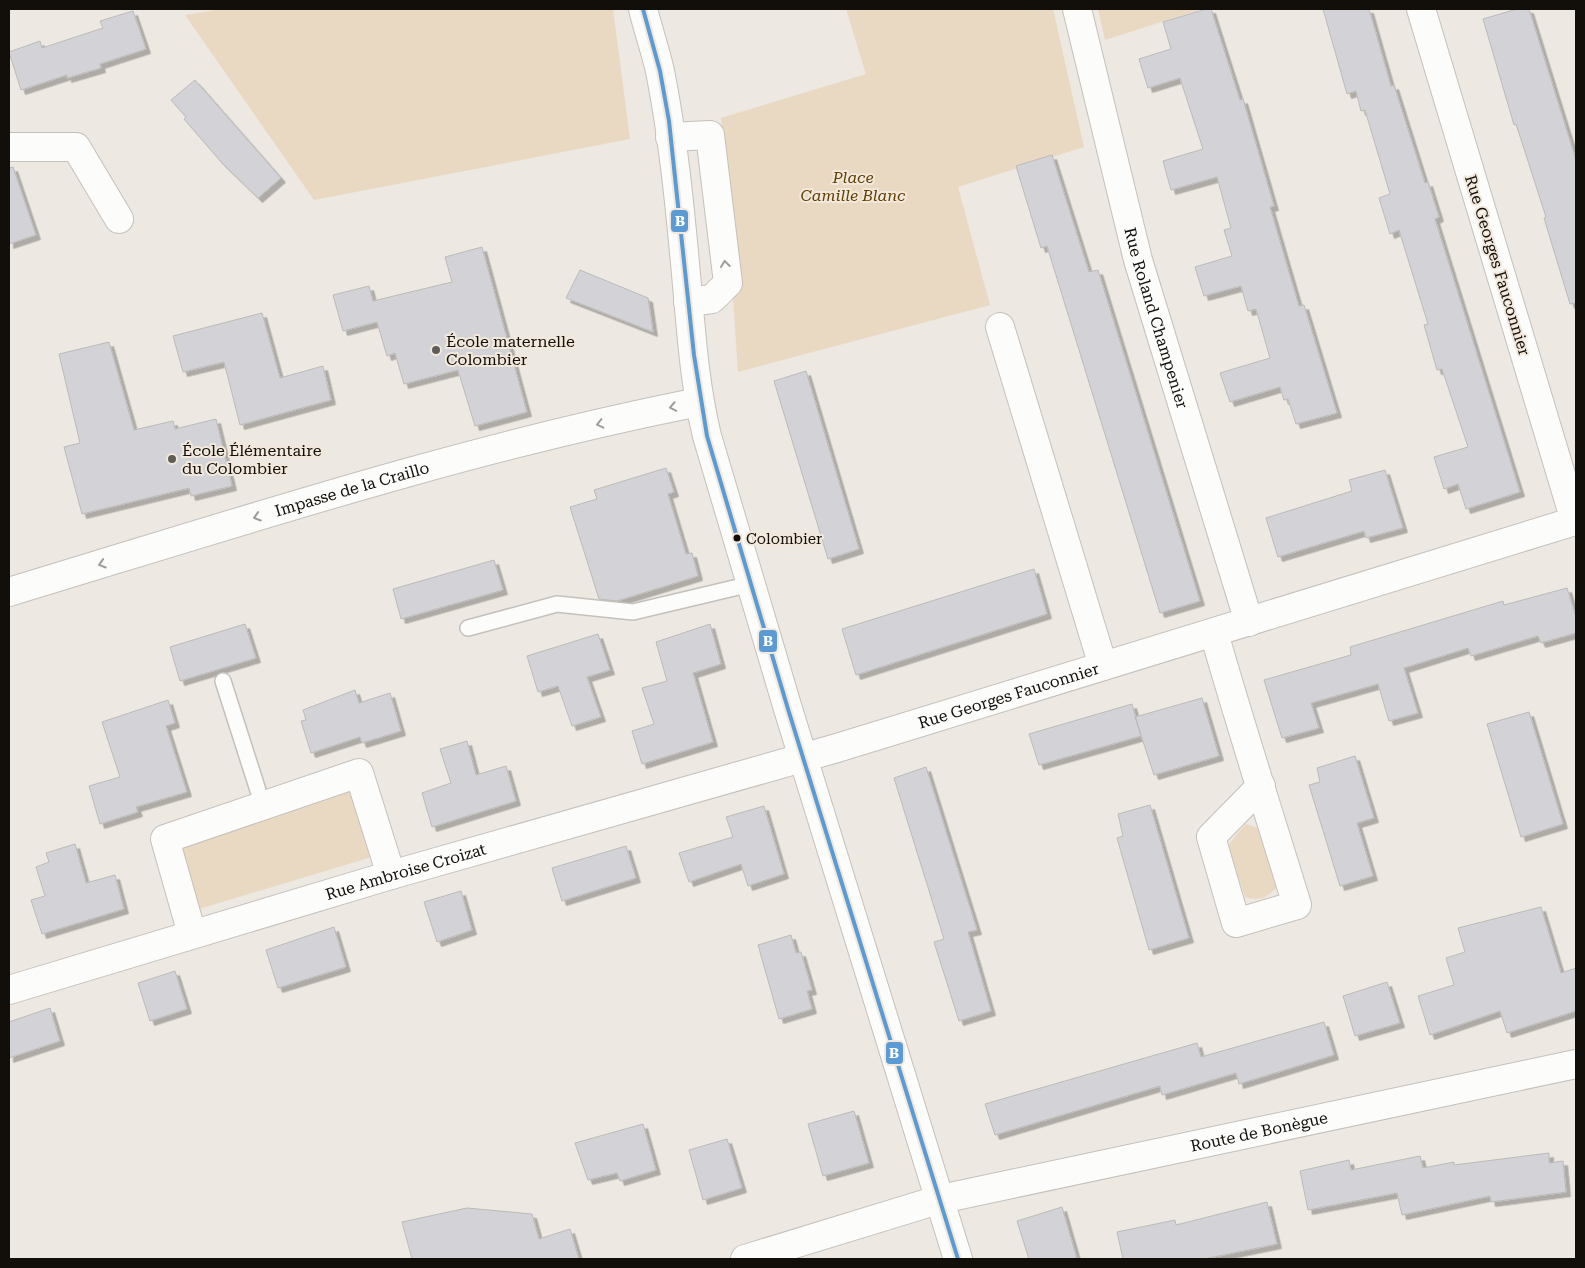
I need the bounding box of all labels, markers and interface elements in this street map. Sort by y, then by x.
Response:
park label: Place Camille Blanc [801,168,906,205]
street label: Rue Georges Fauconnier [1461,173,1534,358]
line badge: B [670,209,689,233]
text: B [675,213,685,229]
street label: Rue Roland Champenier [1120,226,1192,411]
one-way arrow [720,259,731,267]
place label: École maternelle Colombier [446,332,575,369]
marker: École maternelle Colombier [430,344,442,356]
one-way arrow [669,401,677,412]
one-way arrow [595,418,604,429]
place label: École Élémentaire du Colombier [182,441,322,478]
marker: École Élémentaire du Colombier [166,453,178,465]
street label: Impasse de la Craillo [272,458,431,521]
one-way arrow [253,511,262,521]
place label: Colombier [746,530,822,548]
marker: Colombier [732,533,742,543]
one-way arrow [98,559,106,569]
line badge: B [758,629,778,653]
text: B [763,633,773,649]
street label: Rue Georges Fauconnier [916,659,1102,732]
street label: Rue Ambroise Croizat [323,839,488,904]
line badge: B [885,1041,904,1065]
text: B [889,1045,899,1061]
street label: Route de Bonègue [1189,1108,1330,1156]

